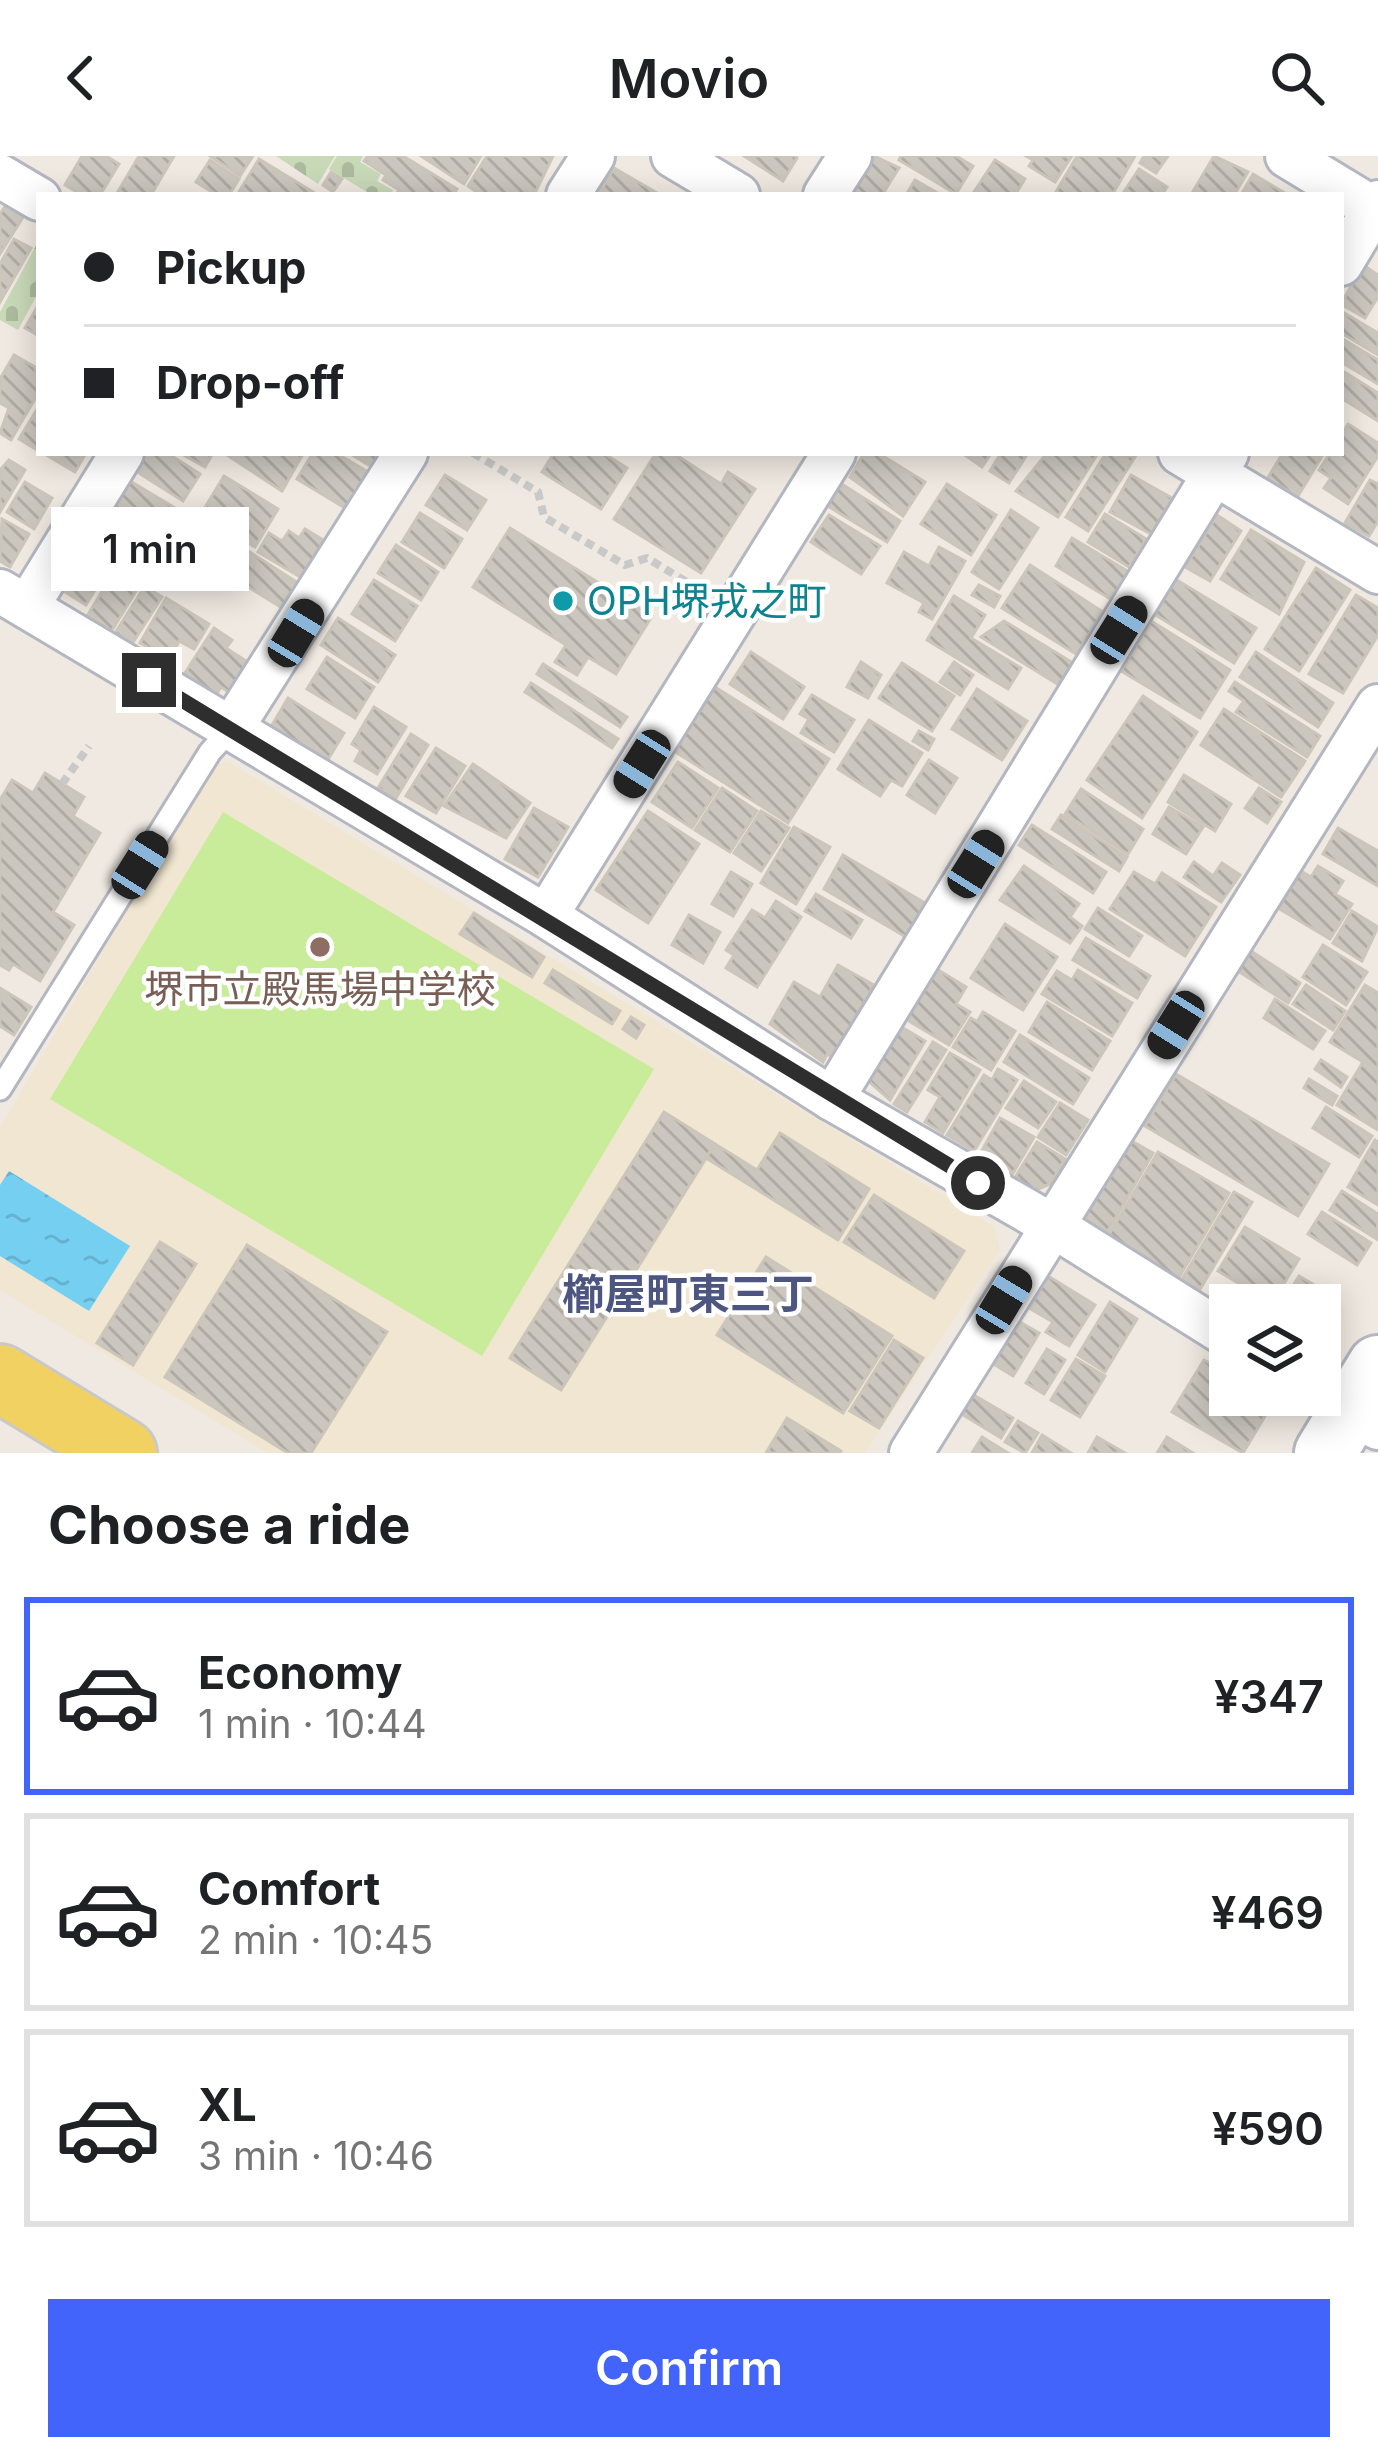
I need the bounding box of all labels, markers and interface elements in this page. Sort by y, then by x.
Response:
icon: back [48,45,114,111]
icon: search [1264,45,1330,111]
text: Movio [609,46,769,111]
text: Pickup [156,240,306,295]
text: Drop-off [156,355,344,410]
callout: 1 min [50,506,248,590]
text: 1 min [102,525,198,572]
place label: OPH堺戎之町 [587,577,827,624]
marker: OPH堺戎之町 [550,588,576,614]
car [1085,590,1153,670]
car [262,593,330,673]
route end [122,653,176,707]
car [608,724,676,804]
car [942,824,1010,904]
car [106,825,174,905]
marker: 堺市立殿馬場中学校 [307,934,333,960]
place label: 堺市立殿馬場中学校 [144,965,496,1012]
car [1142,985,1210,1065]
route start [951,1156,1005,1210]
car [970,1260,1038,1340]
district label: 櫛屋町東三丁 [562,1268,814,1319]
map controls [1209,1284,1341,1416]
button: layers [1209,1284,1341,1416]
text: Choose a ride [48,1492,410,1557]
icon: car [54,1642,162,1750]
text: Economy [198,1645,402,1700]
text: ¥347 [1214,1669,1324,1724]
text: 1 min · 10:44 [198,1700,427,1747]
icon: car [54,1858,162,1966]
text: Comfort [198,1861,380,1916]
text: ¥469 [1211,1885,1324,1940]
text: 2 min · 10:45 [198,1916,433,1963]
icon: car [54,2074,162,2182]
text: XL [198,2077,257,2132]
text: ¥590 [1212,2101,1324,2156]
text: 3 min · 10:46 [198,2132,434,2179]
button: Confirm [48,2299,1330,2437]

